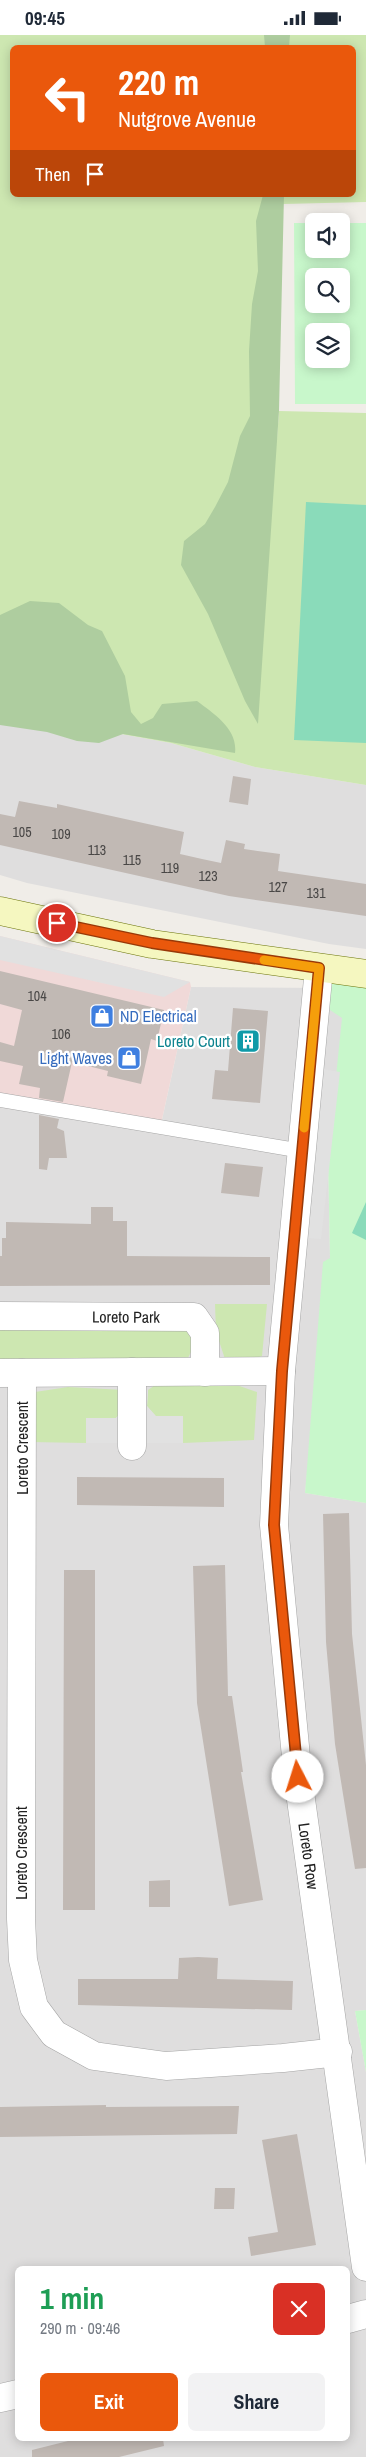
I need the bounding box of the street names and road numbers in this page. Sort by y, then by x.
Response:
street label: Loreto Park [92,1305,160,1328]
street label: Loreto Crescent [11,1401,33,1495]
street label: Loreto Crescent [10,1806,32,1900]
street label: Loreto Row [293,1821,324,1891]

